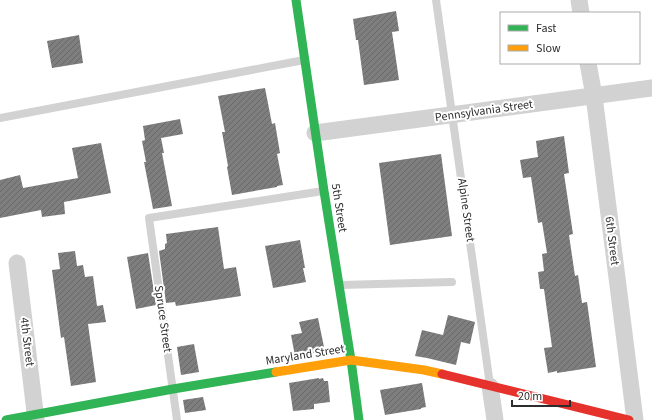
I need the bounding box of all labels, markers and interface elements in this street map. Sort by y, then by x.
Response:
legend [500,12,640,64]
text: Fast [536,20,556,37]
text: Slow [536,40,561,57]
street label: Pennsylvania Street [434,96,534,126]
street label: Alpine Street [453,177,479,243]
street label: 5th Street [327,182,351,234]
street label: 6th Street [601,216,623,266]
street label: Spruce Street [150,284,176,354]
street label: 4th Street [16,317,38,367]
street label: Maryland Street [264,340,346,370]
scale bar [512,382,570,408]
text: 20 m [518,388,542,405]

